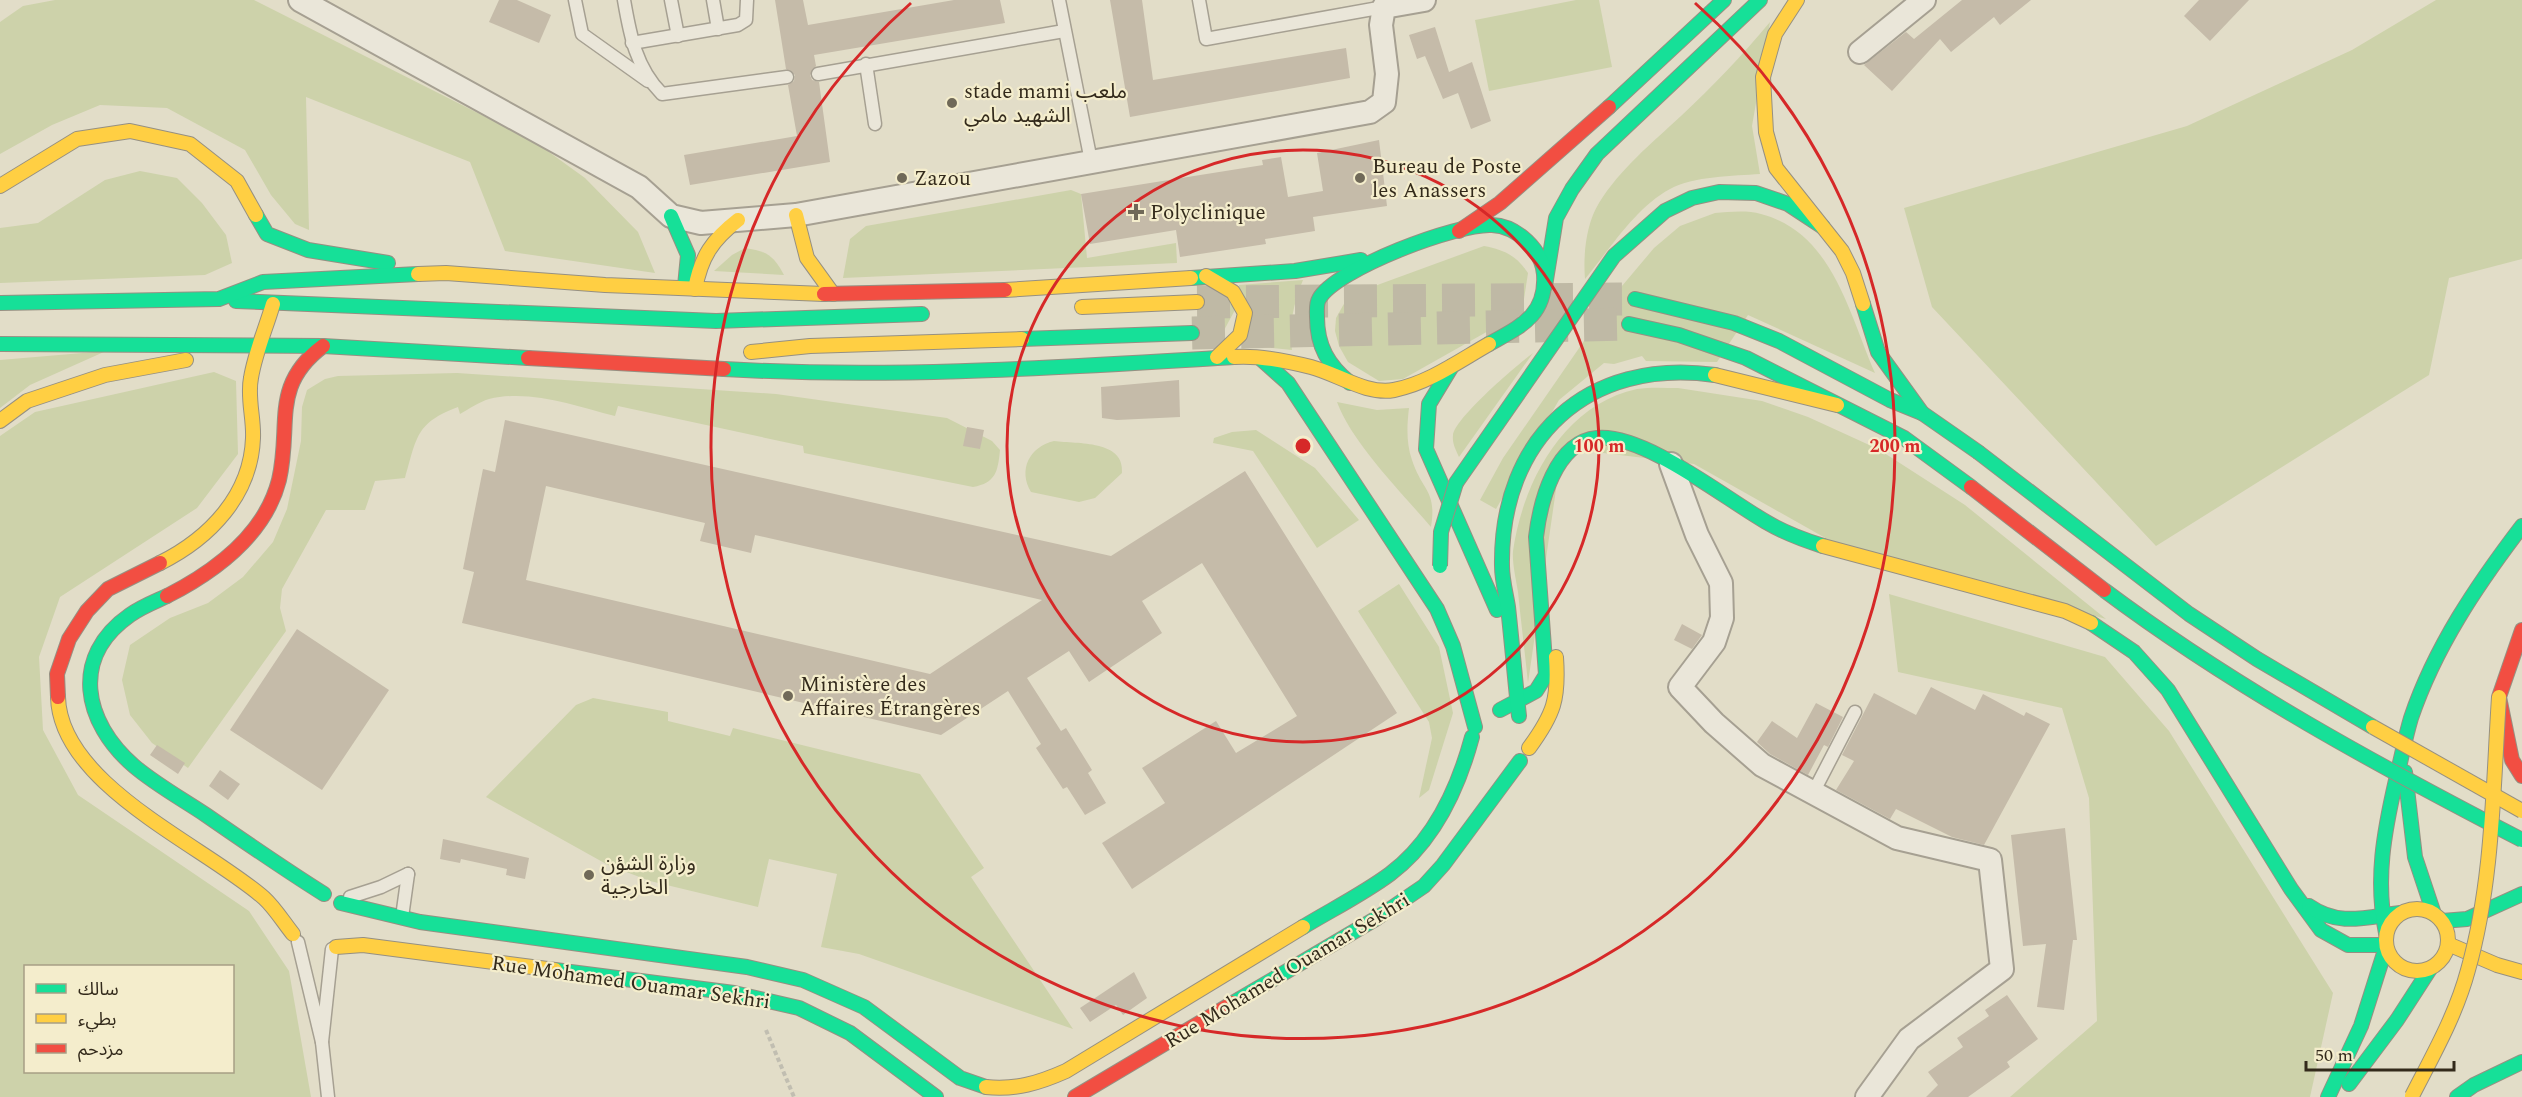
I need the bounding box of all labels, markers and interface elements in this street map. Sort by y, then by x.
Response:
place label: stade mami ملعب الشهيد مامي [964,76,1127,132]
marker: stade mami ملعب الشهيد مامي [945,96,959,110]
place label: Bureau de Poste les Anassers [1372,151,1521,207]
place label: Zazou [914,163,971,195]
marker: Zazou [895,171,909,185]
marker: Bureau de Poste les Anassers [1353,171,1367,185]
place label: Polyclinique [1150,197,1266,229]
marker: Polyclinique [1127,203,1145,221]
text: 100 m [1573,433,1625,460]
text: 200 m [1869,433,1921,460]
centre of rings [1293,436,1313,456]
place label: Ministère des Affaires Étrangères [800,669,981,725]
marker: Ministère des Affaires Étrangères [781,689,795,703]
place label: وزارة الشؤن الخارجية [601,848,696,904]
marker: وزارة الشؤن الخارجية [582,868,596,882]
street label: Rue Mohamed Ouamar Sekhri [1159,885,1416,1057]
street label: Rue Mohamed Ouamar Sekhri [489,948,772,1018]
legend [24,965,234,1073]
text: سالك [78,976,119,1003]
text: بطيء [78,1006,116,1033]
scale bar [2306,1034,2454,1072]
text: مزدحم [78,1036,123,1063]
text: 50 m [2315,1042,2353,1069]

